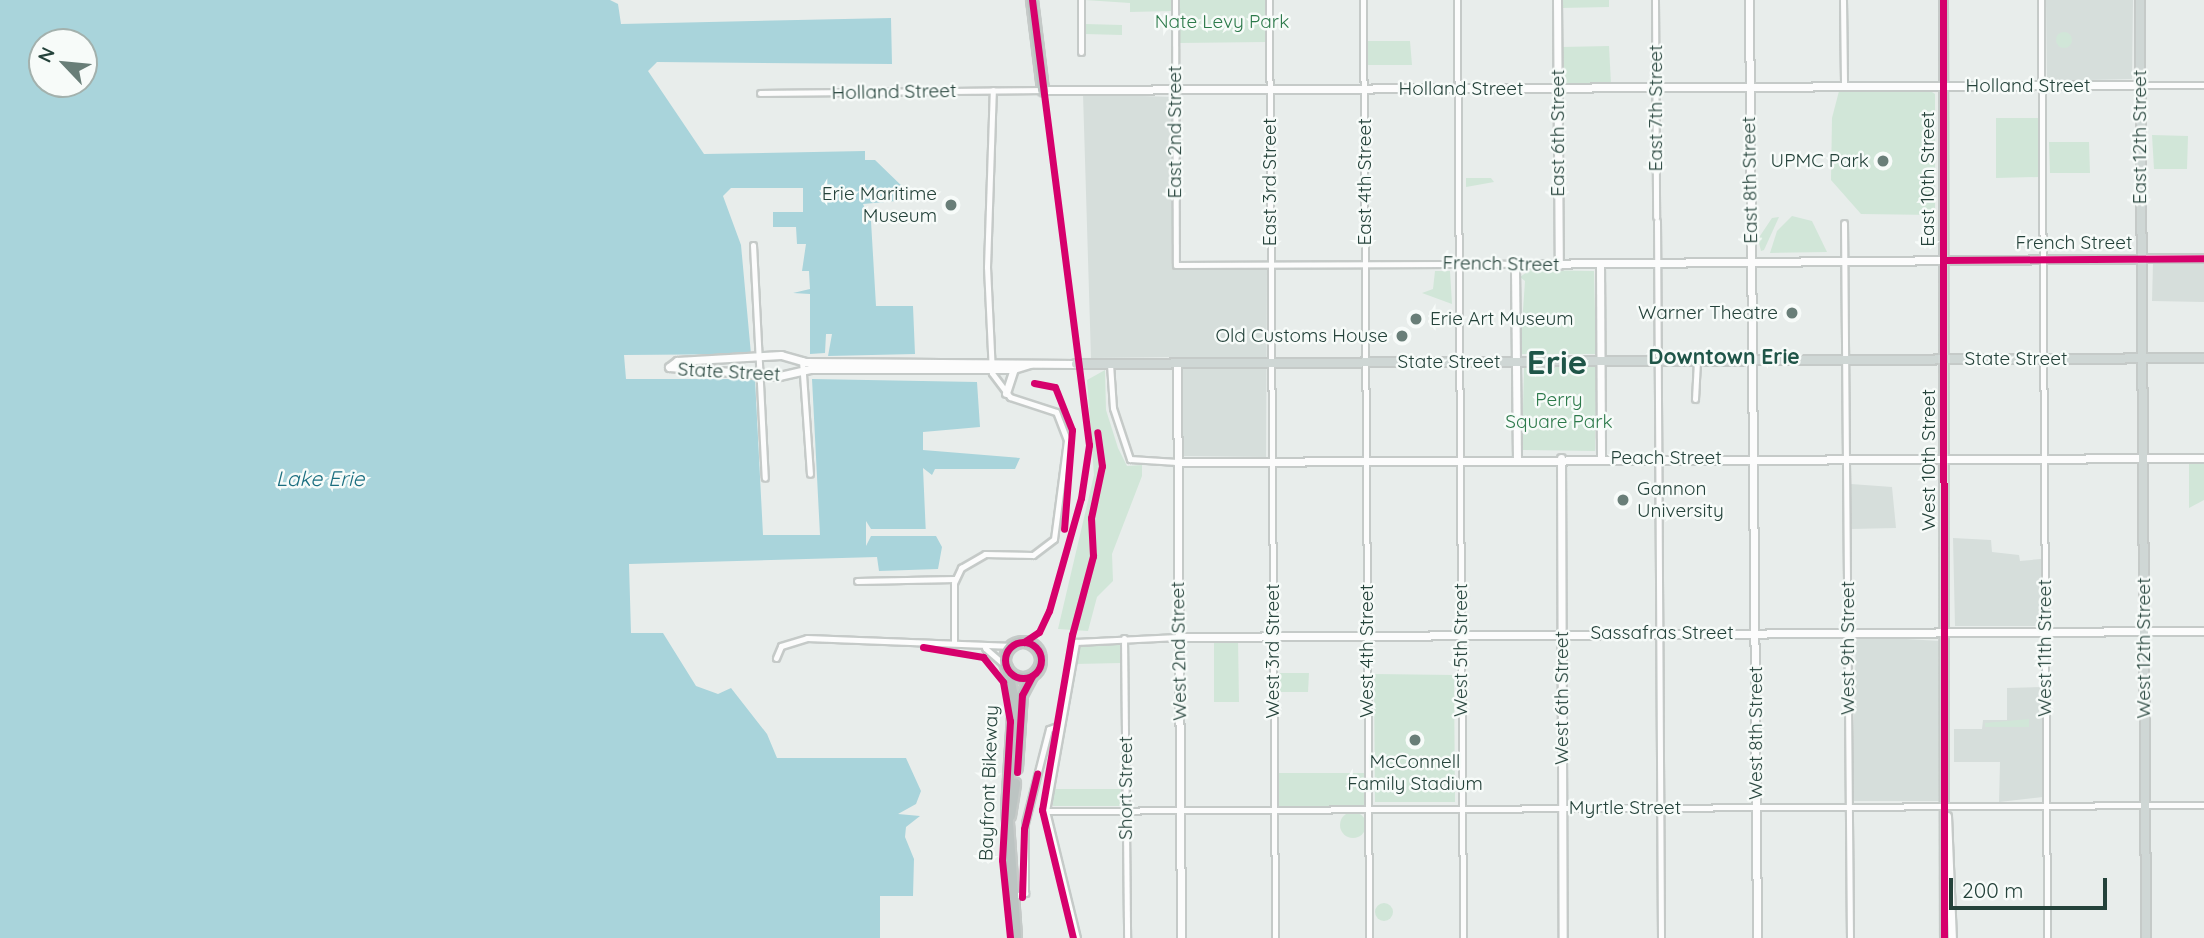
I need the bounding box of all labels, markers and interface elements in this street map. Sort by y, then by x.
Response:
park label: Nate Levy Park [1155,11,1289,33]
north arrow [28,28,98,98]
text: N [32,43,60,66]
street label: East 7th Street [1645,45,1667,171]
street label: East 2nd Street [1164,66,1186,198]
street label: East 6th Street [1547,69,1569,197]
street label: East 12th Street [2129,70,2151,204]
street label: Holland Street [1965,75,2091,97]
street label: Holland Street [1398,78,1524,100]
street label: Holland Street [831,80,957,104]
street label: East 10th Street [1917,111,1939,247]
street label: East 8th Street [1737,116,1763,244]
street label: East 3rd Street [1259,118,1281,246]
street label: East 4th Street [1354,118,1376,246]
place label: UPMC Park [1771,150,1869,172]
marker: UPMC Park [1875,153,1891,169]
place label: Erie Maritime Museum [822,183,937,227]
marker: Erie Maritime Museum [943,197,959,213]
street label: French Street [2016,232,2132,254]
street label: French Street [1442,252,1560,276]
place label: Warner Theatre [1638,302,1778,324]
marker: Warner Theatre [1784,305,1800,321]
place label: Erie Art Museum [1430,308,1574,330]
marker: Erie Art Museum [1408,311,1424,327]
place label: Old Customs House [1216,325,1388,347]
marker: Old Customs House [1394,328,1410,344]
district label: Erie [1527,342,1587,382]
district label: Downtown Erie [1648,343,1800,369]
street label: State Street [1965,348,2067,370]
street label: State Street [1398,351,1500,373]
street label: State Street [677,358,781,386]
park label: Perry Square Park [1505,389,1613,433]
street label: West 10th Street [1918,389,1940,531]
street label: Peach Street [1610,447,1722,469]
water label: Lake Erie [276,465,364,491]
place label: Gannon University [1637,478,1724,522]
marker: Gannon University [1615,492,1631,508]
street label: West 12th Street [2133,577,2155,719]
street label: West 11th Street [2034,579,2056,717]
street label: West 2nd Street [1166,581,1192,721]
street label: West 9th Street [1837,581,1859,715]
street label: West 5th Street [1450,583,1472,717]
street label: West 3rd Street [1262,584,1284,718]
street label: West 4th Street [1356,584,1378,718]
street label: Sassafras Street [1590,622,1734,644]
street label: West 6th Street [1551,631,1573,765]
street label: West 8th Street [1745,666,1767,800]
street label: Bayfront Bikeway [975,705,1003,861]
marker: McConnell Family Stadium [1407,732,1423,748]
street label: Short Street [1115,736,1137,840]
place label: McConnell Family Stadium [1347,751,1483,795]
street label: Myrtle Street [1569,797,1681,819]
scale bar [1952,864,2110,908]
text: 200 m [1962,877,2024,903]

